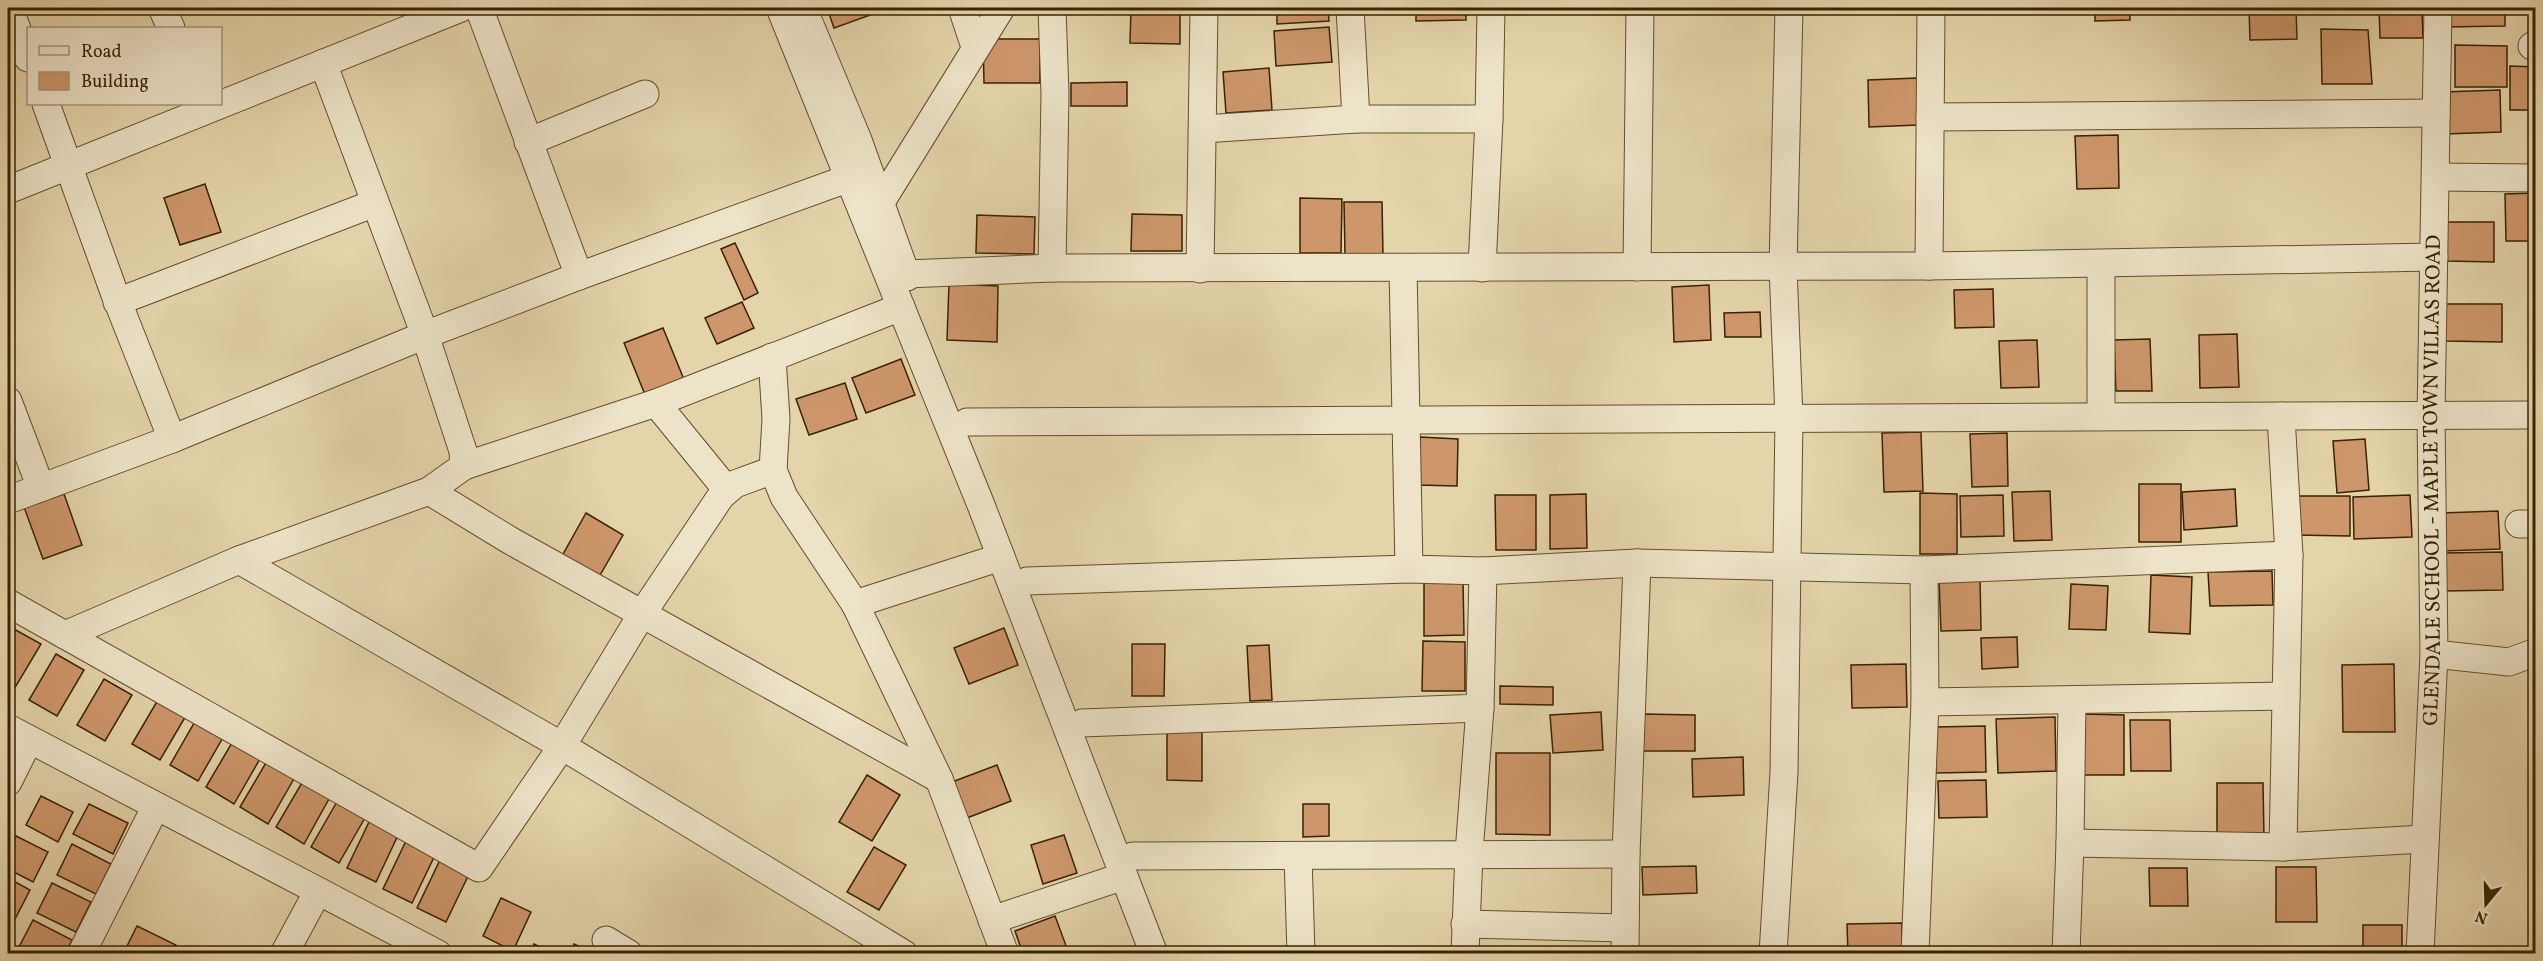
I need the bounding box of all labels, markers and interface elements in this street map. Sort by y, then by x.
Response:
legend [27,27,222,105]
text: Road [81,40,122,65]
text: Building [81,70,149,95]
street label: GLENDALE SCHOOL - MAPLE TOWN VILLAS ROAD [2416,235,2449,726]
north arrow [2456,874,2516,934]
text: N [2472,904,2491,929]

